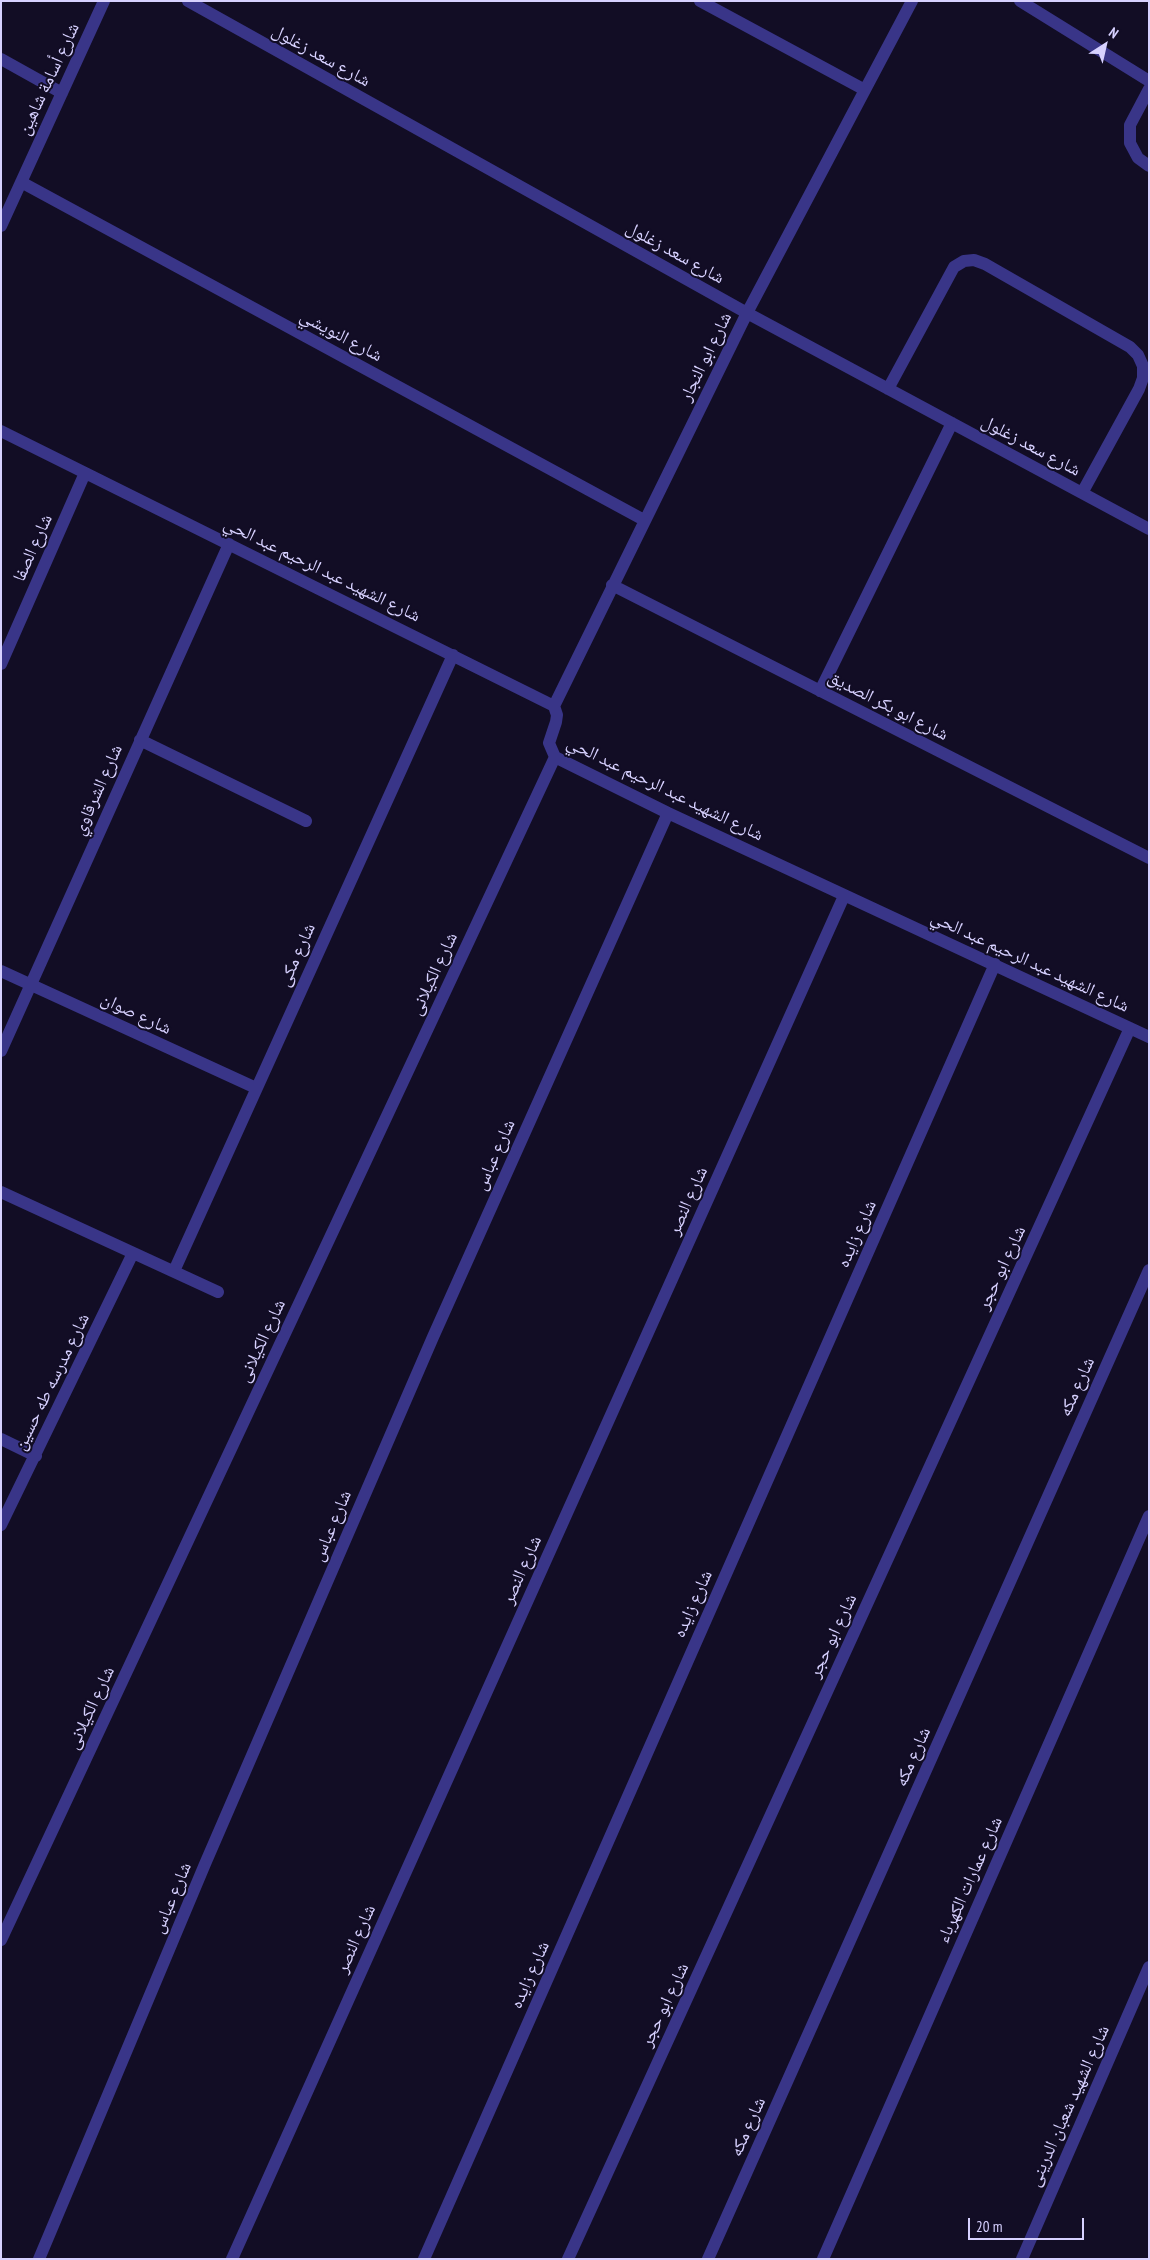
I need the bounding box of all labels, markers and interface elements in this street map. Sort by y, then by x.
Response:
street label: شارع أسامة شاهين [14,19,84,139]
street label: شارع سعد زغلول [268,20,374,92]
north arrow [1080,20,1130,70]
text: N [1105,23,1122,42]
street label: شارع سعد زغلول [622,217,728,289]
street label: شارع النويشي [296,305,386,367]
street label: شارع ابو النجار [675,309,737,405]
street label: شارع سعد زغلول [978,411,1084,481]
street label: شارع الصفا [9,511,57,585]
street label: شارع الشهيد عبد الرحيم عبد الحي [220,513,424,627]
street label: شارع ابو بكر الصديق [824,666,952,746]
street label: شارع الشهيد عبد الرحيم عبد الحي [563,732,767,846]
street label: شارع الشرقاوي [68,741,128,839]
street label: شارع الشهيد عبد الرحيم عبد الحي [927,907,1133,1017]
street label: شارع مكى [274,920,320,990]
street label: شارع الكيلانى [405,929,463,1019]
street label: شارع صوان [97,988,175,1040]
street label: شارع عباس [470,1116,520,1194]
street label: شارع النصر [663,1163,713,1239]
street label: شارع زايده [833,1197,881,1271]
street label: شارع ابو حجر [973,1223,1031,1313]
street label: شارع الكيلانى [233,1296,291,1386]
street label: شارع مدرسه طه حسين [9,1310,95,1454]
street label: شارع مكه [1054,1354,1100,1420]
street label: شارع عباس [307,1487,357,1565]
street label: شارع النصر [497,1532,547,1608]
street label: شارع زايده [669,1567,717,1641]
street label: شارع ابو حجر [804,1591,862,1681]
street label: شارع الكيلانى [62,1663,120,1753]
street label: شارع مكه [890,1724,936,1790]
street label: شارع عمارات الكهرباء [932,1814,1008,1946]
street label: شارع عباس [147,1859,197,1937]
street label: شارع النصر [331,1901,381,1977]
street label: شارع زايده [506,1938,554,2012]
street label: شارع ابو حجر [636,1960,694,2050]
street label: شارع الشهيد شعبان الدرينى [1024,2022,1114,2190]
street label: شارع مكه [725,2094,771,2160]
scale bar [970,2208,1086,2240]
text: 20 m [976,2217,1002,2236]

